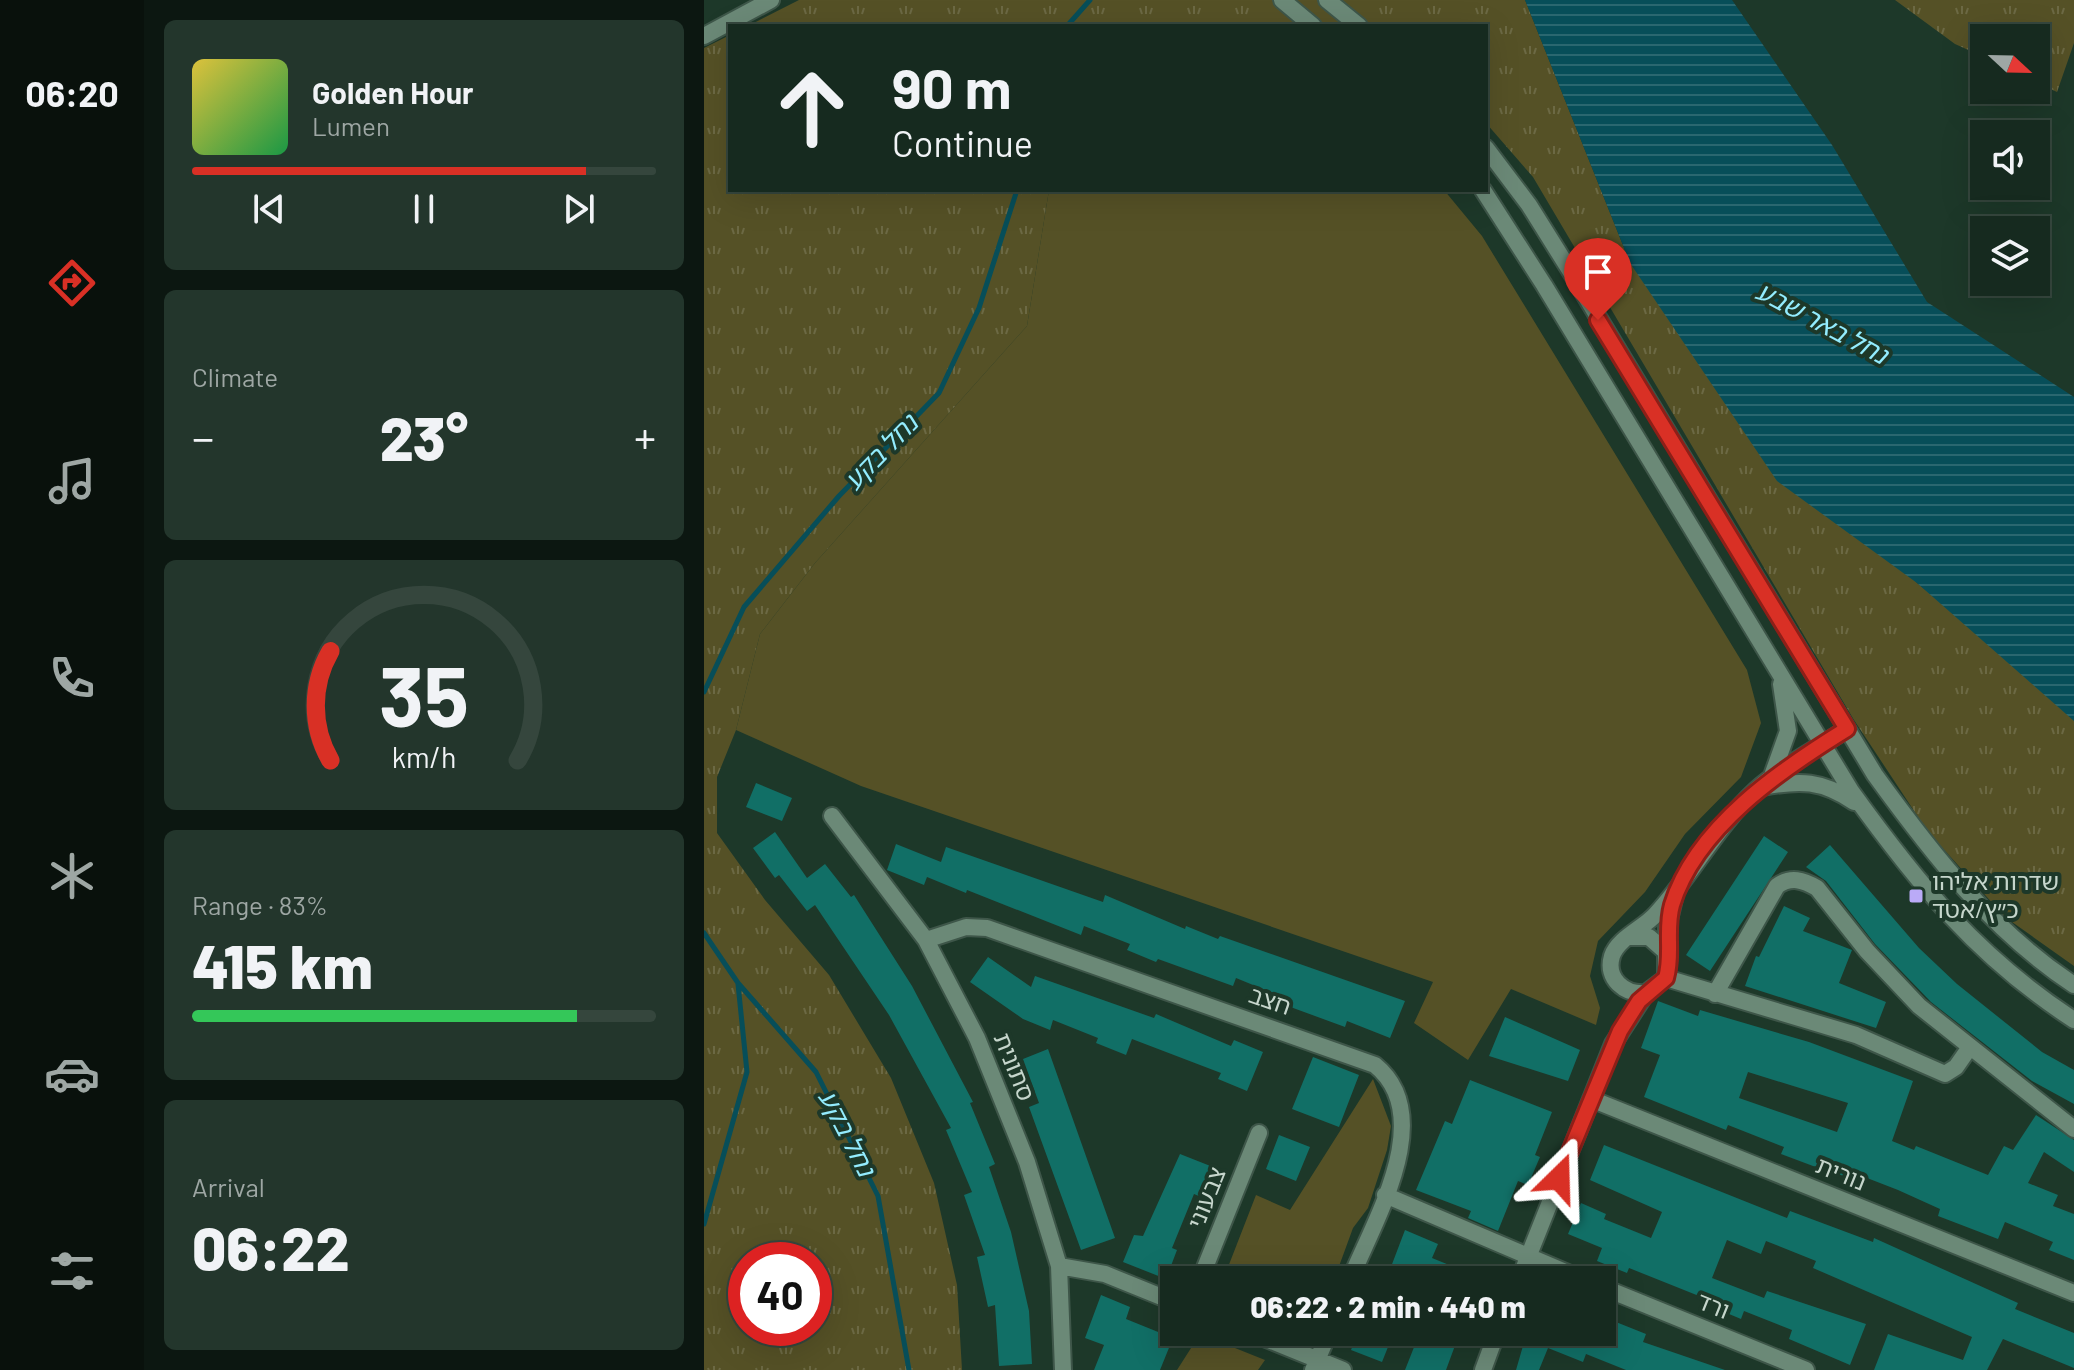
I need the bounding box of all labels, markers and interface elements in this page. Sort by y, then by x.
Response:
north arrow [1970,24,2050,104]
map controls [1970,24,2050,296]
text: 90 m [892,53,1012,120]
icon: ahead [760,56,864,160]
text: 06:20 [25,71,119,114]
text: Golden Hour [312,74,474,110]
text: Lumen [312,110,390,141]
button: sound [1970,120,2050,200]
text: Continue [892,121,1033,164]
icon: previous [247,187,291,231]
icon: pause [402,187,446,231]
icon: next [557,187,601,231]
button: layers [1970,216,2050,296]
pin [1564,238,1632,320]
icon: arrive [1576,250,1620,294]
icon: directions [44,255,100,311]
water label: נחל באר שבע [1752,274,1896,370]
text: Climate [192,361,278,392]
text: 23° [380,401,468,473]
water label: נחל בקע [837,405,925,495]
text: − [192,410,214,463]
text: + [634,410,656,463]
icon: music [44,453,100,509]
text: 35 [379,644,469,744]
icon: phone [44,650,100,706]
text: km/h [392,739,456,774]
icon: climate [44,848,100,904]
place label: שדרות אליהו כ״ץ/אטד [1932,866,2059,923]
marker: שדרות אליהו כ״ץ/אטד [1907,887,1925,905]
text: Range · 83% [192,889,328,920]
text: 415 km [192,929,373,1001]
street label: חצב [1246,979,1295,1020]
street label: סתונית [989,1028,1042,1105]
icon: car [44,1046,100,1102]
water label: נחל בקע [814,1084,884,1182]
position arrow [1517,1136,1601,1220]
street label: נורית [1812,1149,1871,1196]
street label: צבעוני [1180,1162,1231,1232]
text: Arrival [192,1171,265,1202]
text: 06:22 [192,1211,350,1283]
speed limit sign: 40 [728,1242,832,1346]
icon: filters [44,1243,100,1299]
street label: ורד [1693,1285,1734,1324]
text: 06:22 · 2 min · 440 m [1250,1288,1526,1324]

